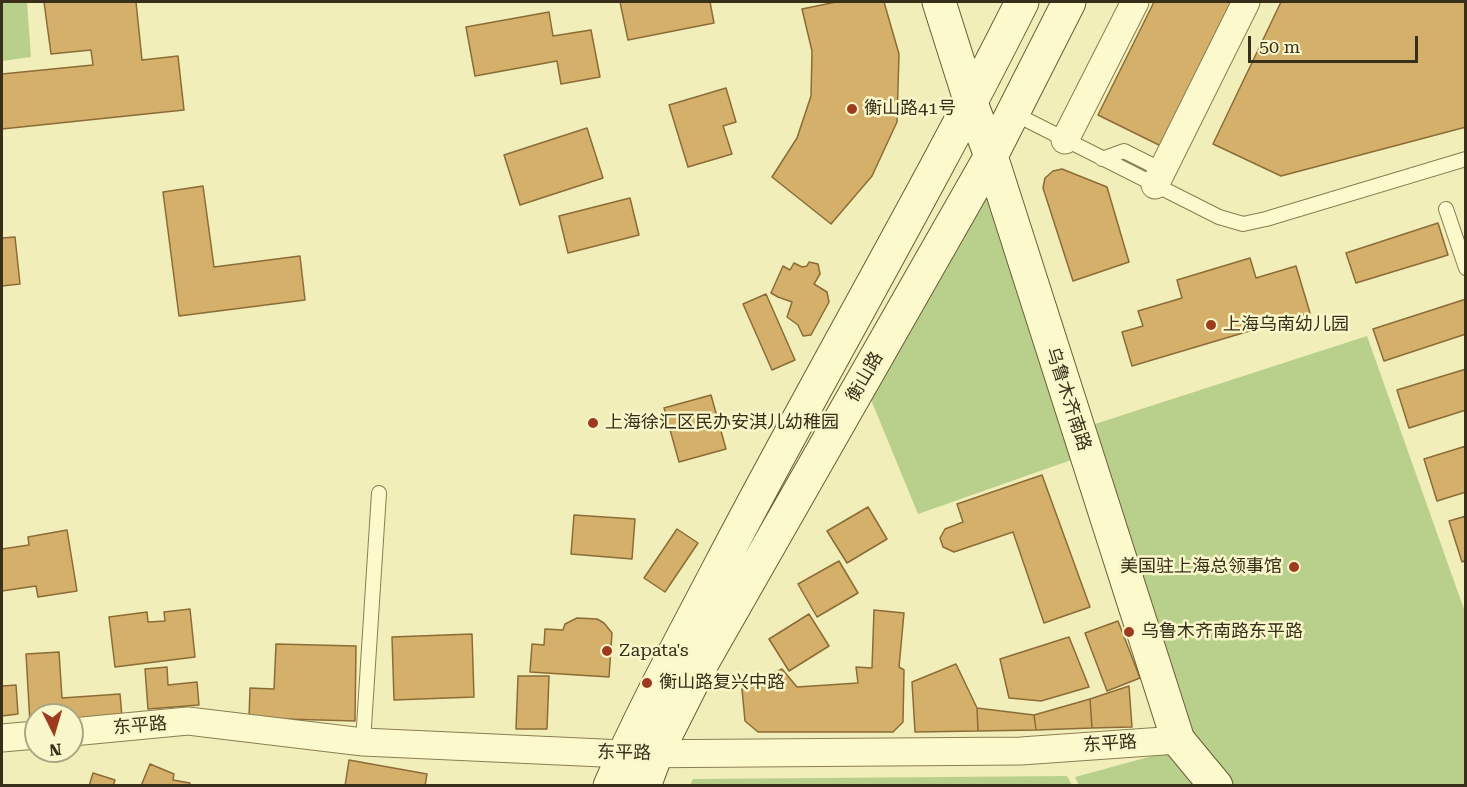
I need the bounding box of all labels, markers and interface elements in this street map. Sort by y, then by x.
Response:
scale bar [1251,24,1420,62]
text: 50 m [1259,36,1300,57]
place label: 衡山路41号 [864,98,956,120]
marker: 衡山路41号 [845,102,859,116]
place label: 上海乌南幼儿园 [1223,314,1349,336]
marker: 上海乌南幼儿园 [1204,318,1218,332]
street label: 乌鲁木齐南路 [1041,344,1095,454]
street label: 衡山路 [842,348,888,406]
place label: 上海徐汇区民办安淇儿幼稚园 [605,412,839,434]
marker: 上海徐汇区民办安淇儿幼稚园 [586,416,600,430]
place label: 美国驻上海总领事馆 [1120,556,1282,578]
marker: 美国驻上海总领事馆 [1287,560,1301,574]
place label: 乌鲁木齐南路东平路 [1141,621,1303,643]
marker: 乌鲁木齐南路东平路 [1122,625,1136,639]
place label: Zapata's [619,640,689,662]
marker: Zapata's [600,644,614,658]
place label: 衡山路复兴中路 [659,672,785,694]
marker: 衡山路复兴中路 [640,676,654,690]
north arrow [24,703,84,763]
street label: 东平路 [112,713,168,739]
street label: 东平路 [1082,731,1138,757]
text: N [48,739,62,759]
street label: 东平路 [597,742,651,764]

